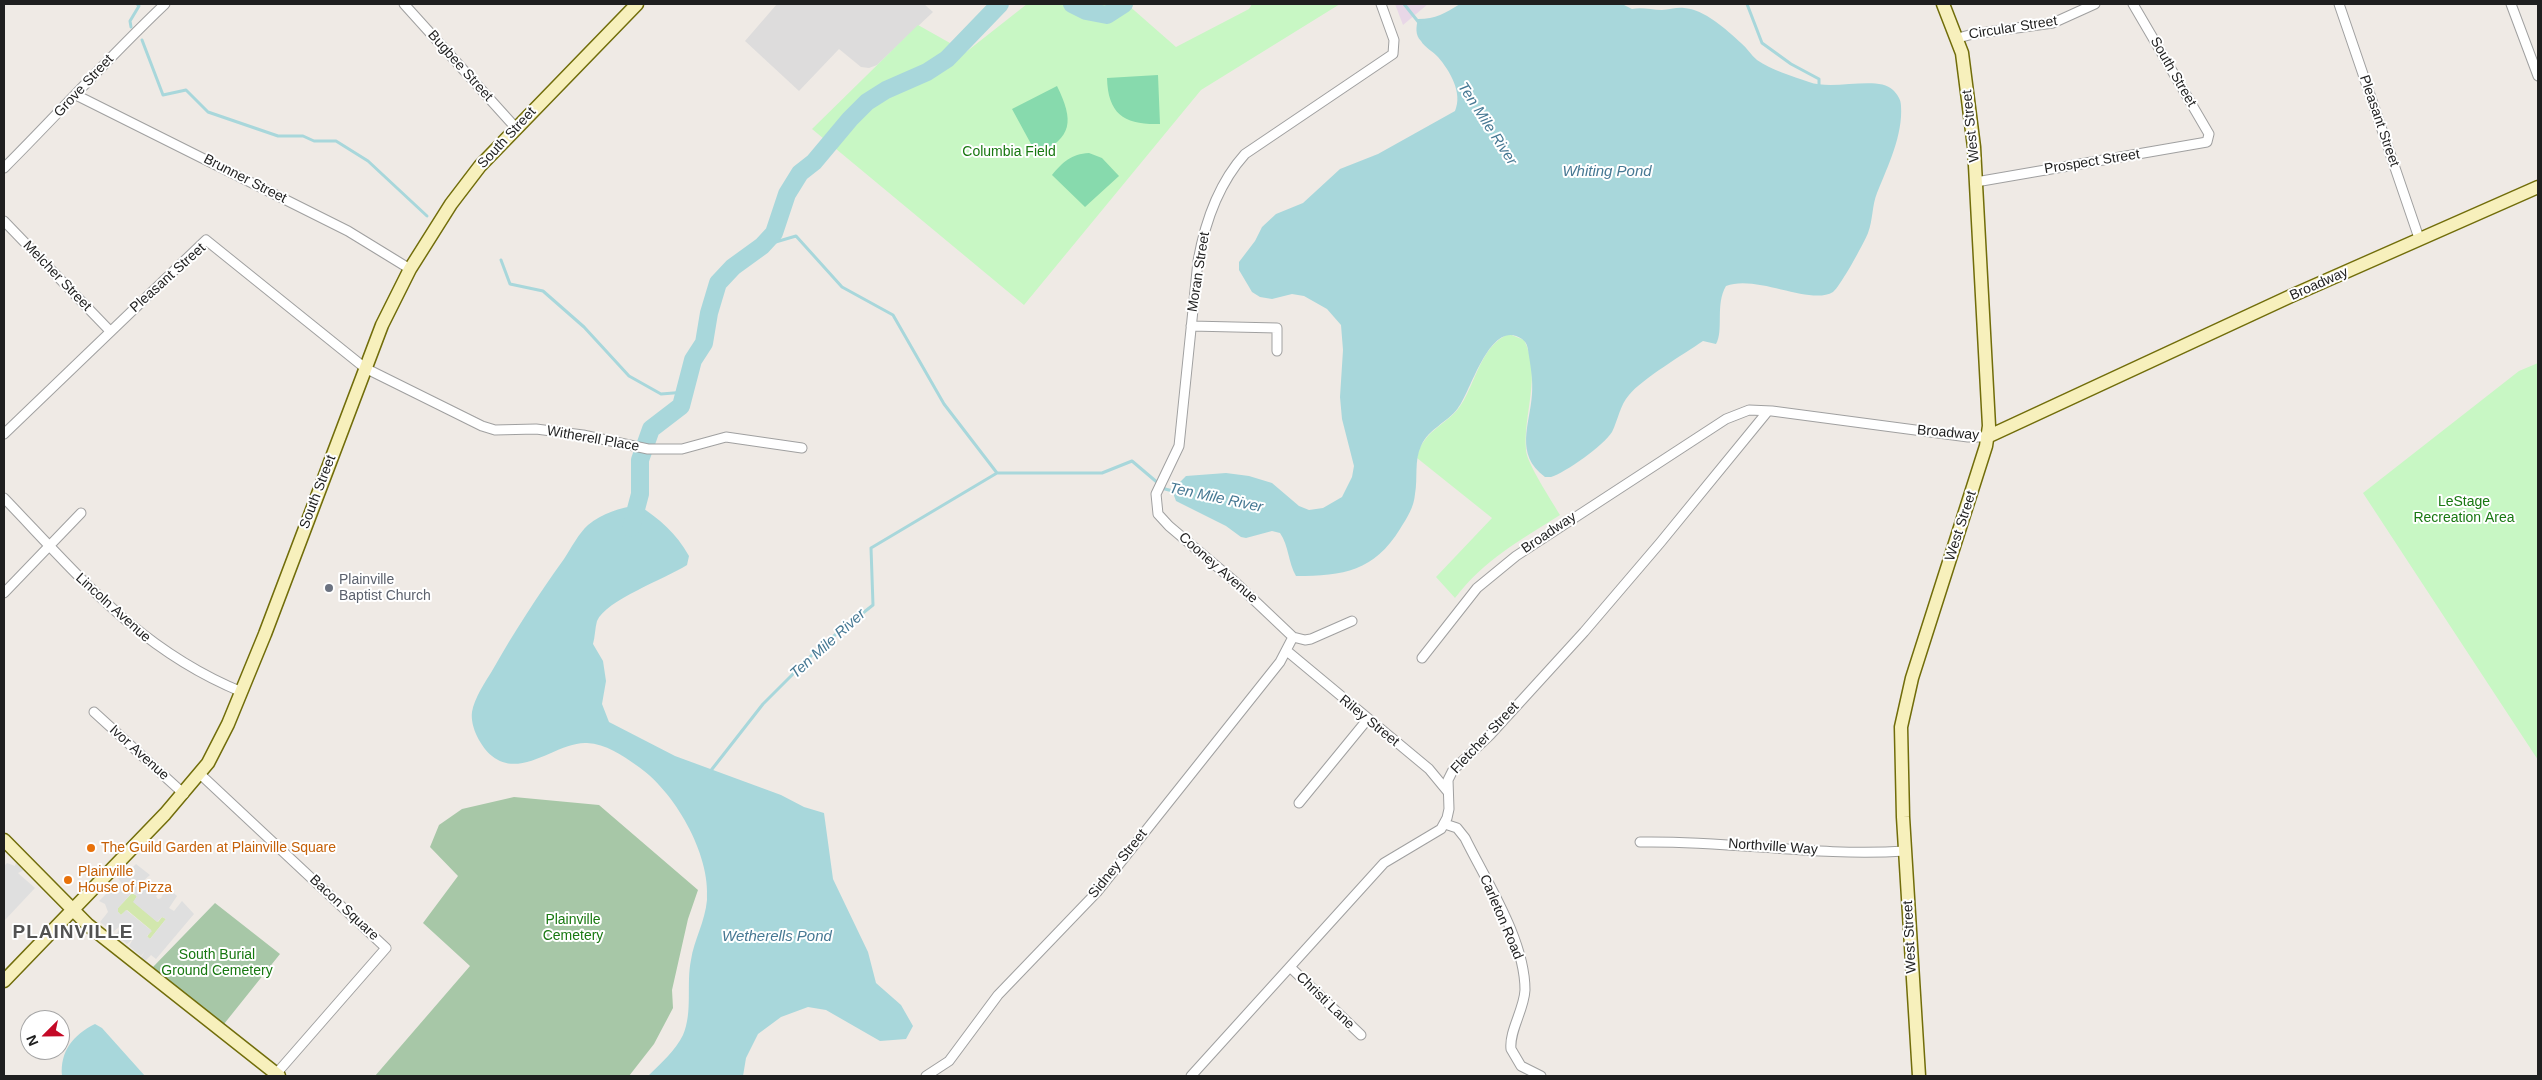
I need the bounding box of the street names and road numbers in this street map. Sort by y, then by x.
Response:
street label: Circular Street [1968,13,2058,43]
street label: Bugbee Street [424,27,496,105]
street label: South Street [2146,34,2200,110]
street label: Grove Street [51,51,117,121]
street label: Pleasant Street [2355,73,2403,169]
street label: West Street [1959,89,1983,163]
street label: South Street [474,104,540,172]
street label: Prospect Street [2043,146,2141,178]
street label: Brunner Street [201,151,289,207]
street label: Moran Street [1184,231,1214,313]
street label: Melcher Street [19,237,95,315]
street label: Pleasant Street [127,240,209,316]
street label: Broadway [2287,264,2351,304]
street label: Broadway [1916,422,1980,444]
street label: Witherell Place [546,423,640,455]
street label: South Street [296,453,340,531]
street label: West Street [1942,489,1980,563]
street label: Broadway [1518,509,1580,557]
street label: Cooney Avenue [1175,529,1261,607]
street label: Lincoln Avenue [72,570,154,646]
street label: Riley Street [1336,692,1402,750]
street label: Fletcher Street [1448,699,1522,777]
street label: Ivor Avenue [106,722,172,784]
street label: Sidney Street [1085,826,1151,902]
street label: Northville Way [1728,835,1818,859]
street label: Bacon Square [306,872,382,944]
street label: Carleton Road [1476,872,1526,962]
street label: West Street [1900,900,1920,974]
street label: Christi Lane [1292,969,1358,1033]

